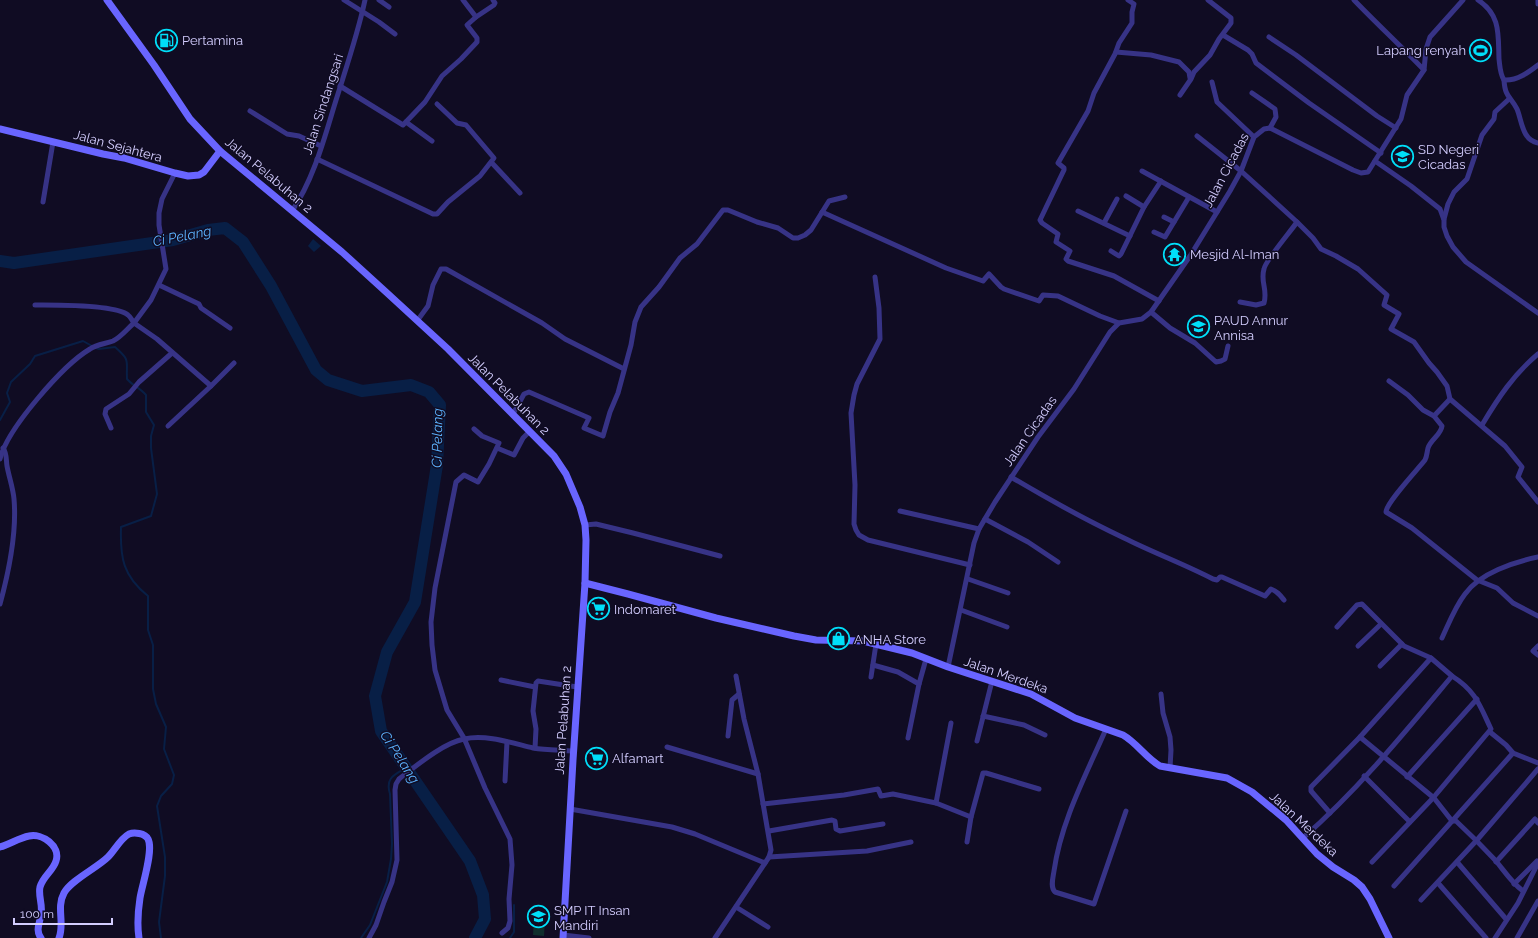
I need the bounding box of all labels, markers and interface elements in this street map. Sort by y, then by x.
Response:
fuel station icon: Pertamina [153,27,179,53]
place label: Pertamina [182,33,243,48]
sports icon: Lapang renyah [1468,37,1494,63]
place label: Lapang renyah [1376,43,1466,58]
street label: Jalan Sindangsari [300,52,346,156]
street label: Jalan Sejahtera [72,127,164,165]
street label: Jalan Cicadas [1200,130,1252,210]
street label: Jalan Pelabuhan 2 [222,134,316,216]
place label: SD Negeri Cicadas [1418,142,1479,172]
school or university icon: SD Negeri Cicadas [1389,143,1415,169]
water label: Ci Pelang [151,222,213,250]
temple icon: Mesjid Al-Iman [1162,241,1188,267]
place label: Mesjid Al-Iman [1190,247,1279,262]
place label: PAUD Annur Annisa [1214,313,1289,343]
school or university icon: PAUD Annur Annisa [1185,314,1211,340]
street label: Jalan Pelabuhan 2 [465,350,553,438]
street label: Jalan Cicadas [1000,393,1060,469]
water label: Ci Pelang [428,408,446,468]
supermarket icon: Indomaret [585,596,611,622]
place label: Indomaret [614,602,677,617]
shop icon: ANHA Store [825,626,851,652]
place label: ANHA Store [854,632,926,647]
street label: Jalan Merdeka [962,654,1050,696]
street label: Jalan Pelabuhan 2 [552,665,574,775]
water label: Ci Pelang [377,728,423,786]
supermarket icon: Alfamart [583,745,609,771]
place label: Alfamart [612,751,664,766]
street label: Jalan Merdeka [1267,789,1341,859]
scale bar [14,900,112,926]
place label: SMP IT Insan Mandiri [554,903,630,933]
school or university icon: SMP IT Insan Mandiri [526,904,552,930]
text: 100 m [20,907,54,921]

